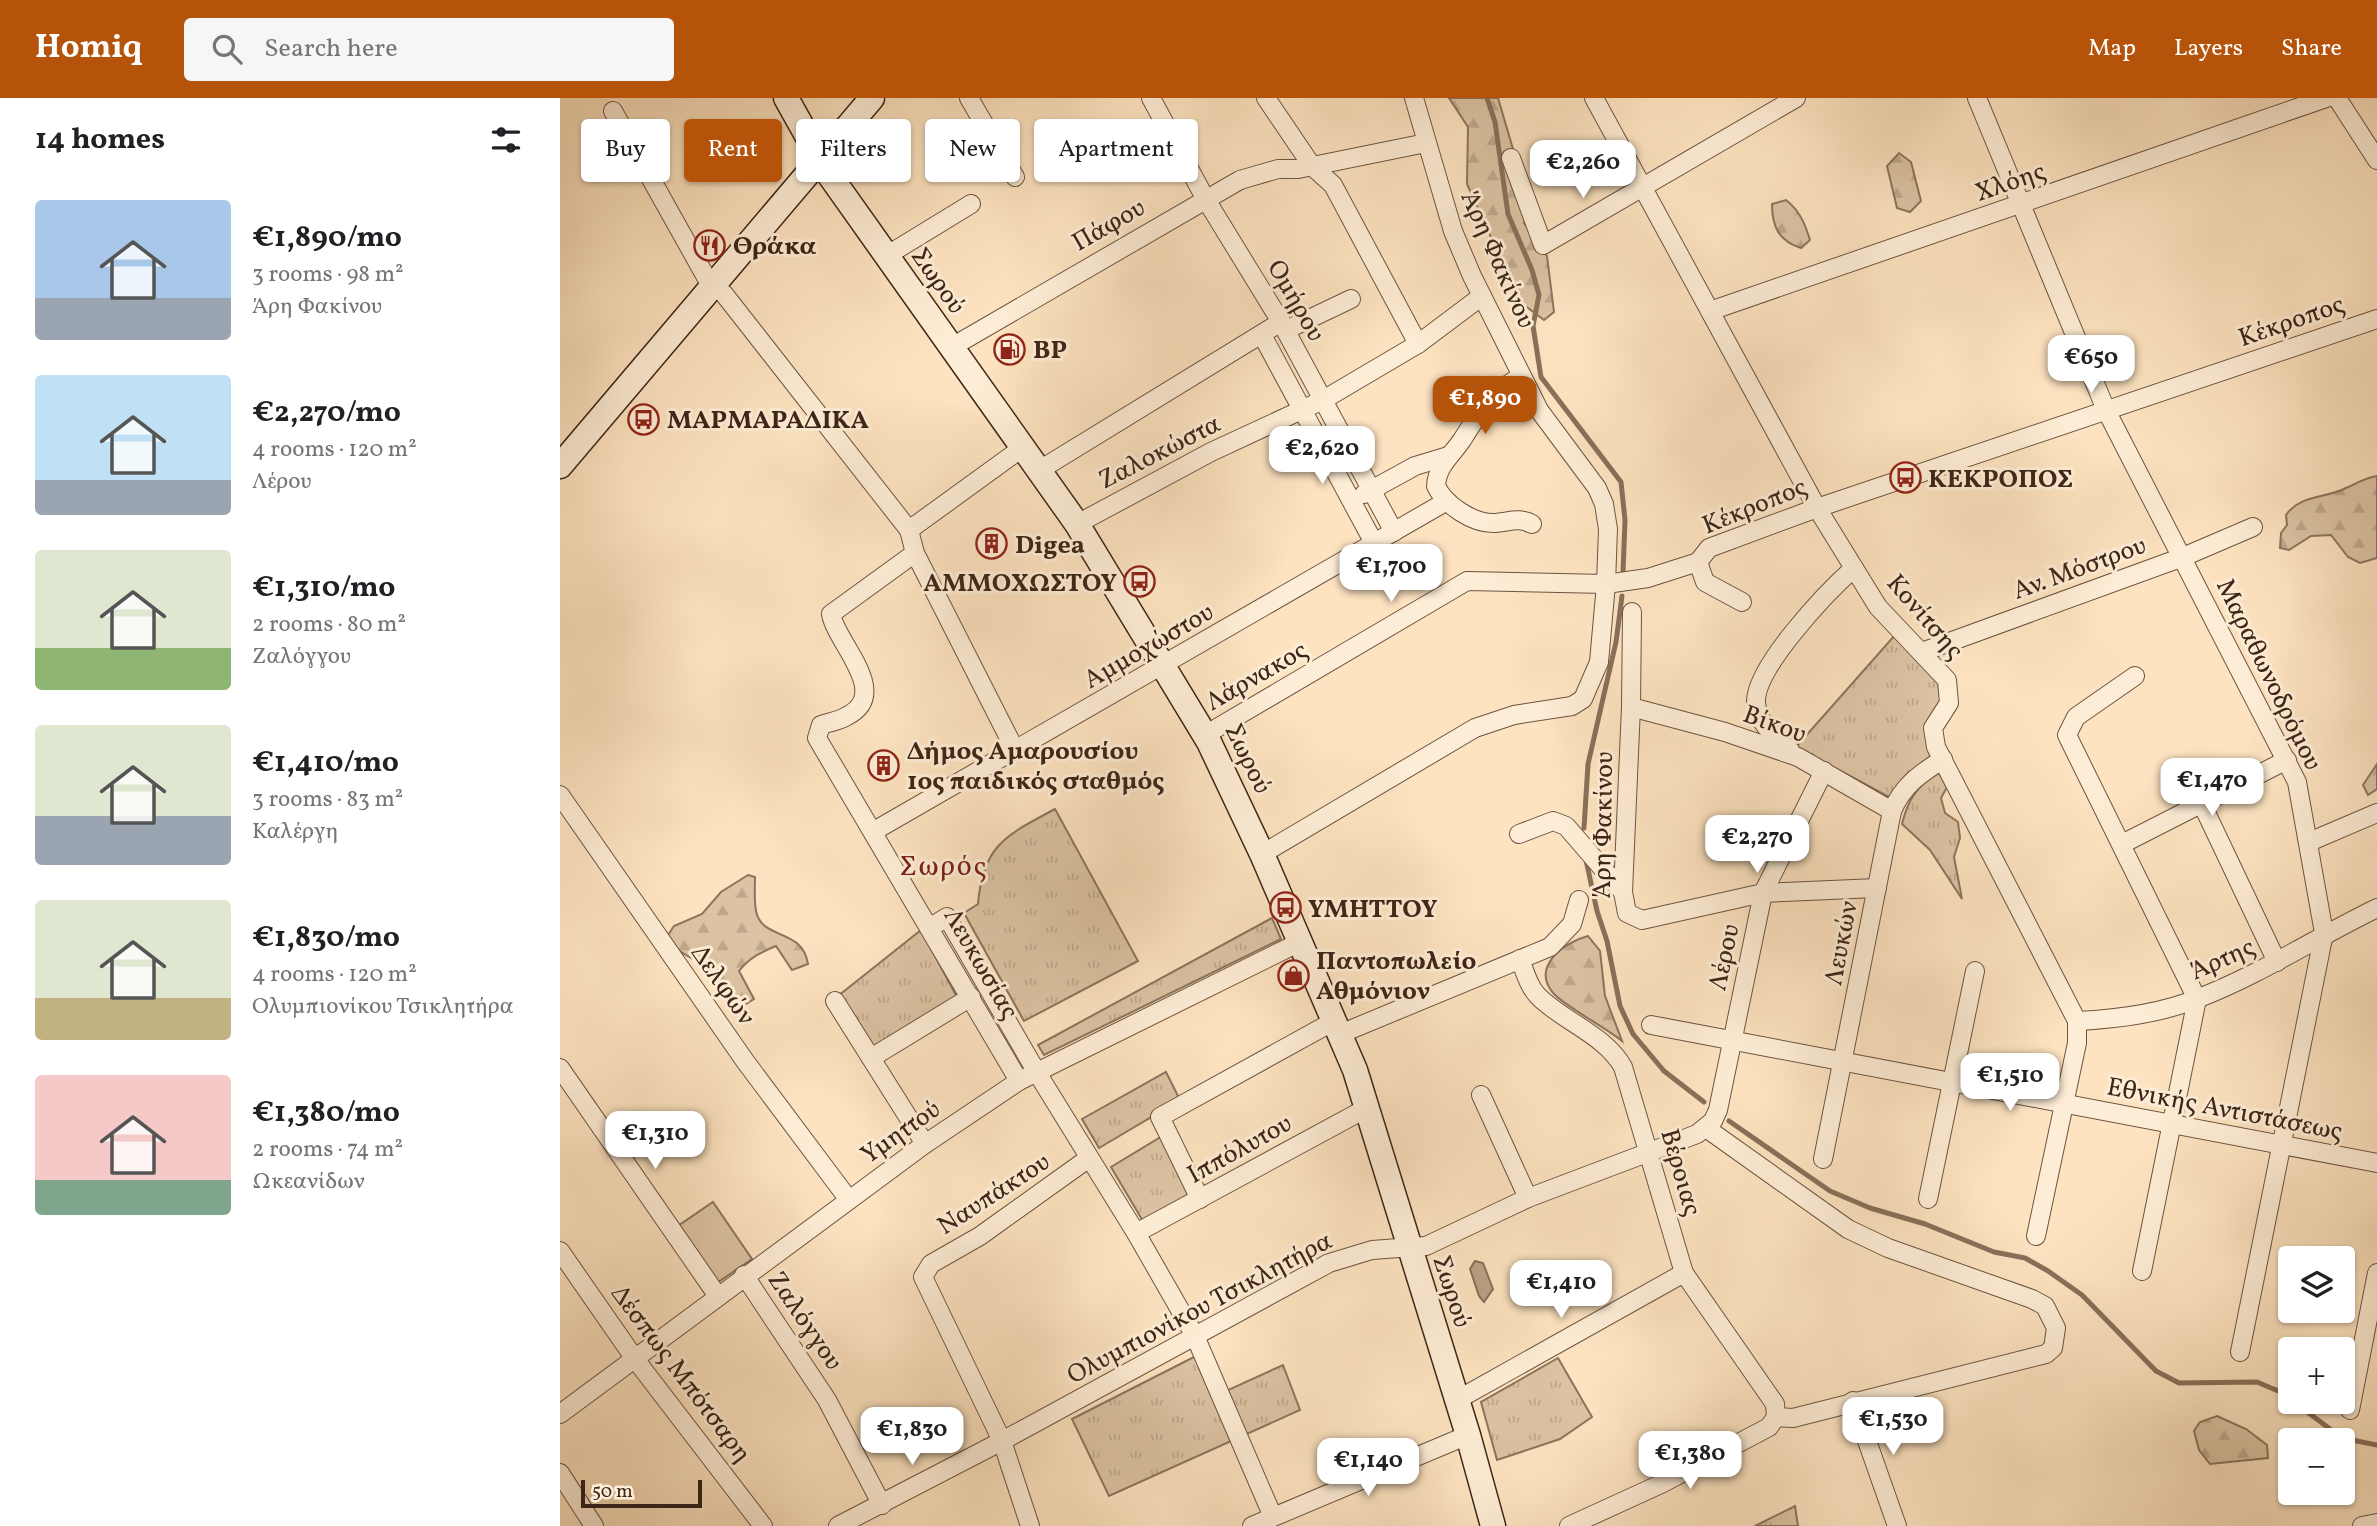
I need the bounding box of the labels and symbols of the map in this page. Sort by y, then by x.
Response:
pin: €2,260 [1526,140,1640,200]
street label: Χλόης [1971,154,2051,212]
street label: Άρη Φακίνου [1451,185,1544,334]
street label: Πάφου [1066,190,1152,261]
restaurant icon: Θράκα [693,228,727,262]
place label: Θράκα [733,229,817,265]
street label: Σωρού [901,241,973,322]
street label: Ομήρου [1257,254,1333,348]
street label: Κέκροπος [2234,287,2350,357]
fuel station icon: BP [993,332,1027,366]
place label: BP [1033,333,1067,369]
pin: €650 [2050,336,2132,395]
pin: €1,890 [1428,376,1542,436]
bus stop icon: ΜΑΡΜΑΡΑΔΙΚΑ [627,402,661,436]
place label: ΜΑΡΜΑΡΑΔΙΚΑ [667,403,869,439]
street label: Ζαλοκώστα [1093,407,1227,499]
pin: €2,620 [1265,426,1379,486]
bus stop icon: ΚΕΚΡΟΠΟΣ [1888,461,1922,495]
place label: ΚΕΚΡΟΠΟΣ [1928,462,2073,498]
street label: Κέκροπος [1697,470,1812,544]
building icon: Digea [975,527,1009,561]
place label: Digea [1015,528,1085,564]
street label: Αν. Μόστρου [2008,528,2151,610]
pin: €1,700 [1334,545,1448,604]
bus stop icon: ΑΜΜΟΧΩΣΤΟΥ [1123,565,1157,599]
place label: ΑΜΜΟΧΩΣΤΟΥ [923,566,1117,602]
street label: Κονίτσης [1877,567,1972,668]
street label: Μαραθωνοδρόμου [2206,573,2330,777]
street label: Αμμοχώστου [1077,595,1221,699]
street label: Λάρνακος [1199,633,1315,720]
street label: Βίκου [1738,697,1811,753]
street label: Σωρού [1215,718,1280,800]
place label: Δήμος Αμαρουσίου 1ος παιδικός σταθμός [907,734,1164,800]
building icon: Δήμος Αμαρουσίου 1ος παιδικός σταθμός [867,748,901,782]
street label: Άρη Φακίνου [1585,751,1623,899]
pin: €1,470 [2155,758,2269,818]
pin: €2,270 [1700,816,1814,875]
district label: Σωρός [900,848,988,887]
bus stop icon: YMHTTOY [1268,891,1302,925]
place label: YMHTTOY [1308,892,1437,928]
street label: Λευκών [1816,898,1868,989]
street label: Λευκωσίας [934,902,1027,1026]
street label: Λέρου [1700,921,1750,994]
street label: Άρτης [2185,930,2261,990]
street label: Δελφών [682,938,763,1033]
place label: Παντοπωλείο Αθμόνιον [1316,944,1476,1010]
shop icon: Παντοπωλείο Αθμόνιον [1276,958,1310,992]
pin: €1,510 [1953,1054,2067,1113]
street label: Εθνικής Αντιστάσεως [2104,1069,2346,1150]
street label: Υμηττού [854,1092,948,1173]
street label: Ιππόλυτου [1181,1106,1299,1193]
pin: €1,310 [598,1112,712,1171]
street label: Βέροιας [1650,1125,1710,1220]
street label: Ναυπάκτου [931,1145,1058,1245]
street label: Ολυμπιονίκου Τσικλητήρα [1061,1223,1339,1394]
street label: Σωρού [1423,1251,1480,1332]
pin: €1,410 [1504,1260,1618,1320]
street label: Ζαλόγγου [758,1265,851,1378]
street label: Δέσπως Μπότσαρη [601,1278,759,1471]
pin: €1,530 [1836,1398,1950,1457]
pin: €1,830 [855,1408,969,1467]
pin: €1,380 [1633,1432,1747,1491]
pin: €1,140 [1311,1438,1425,1498]
scale bar [581,1477,702,1509]

